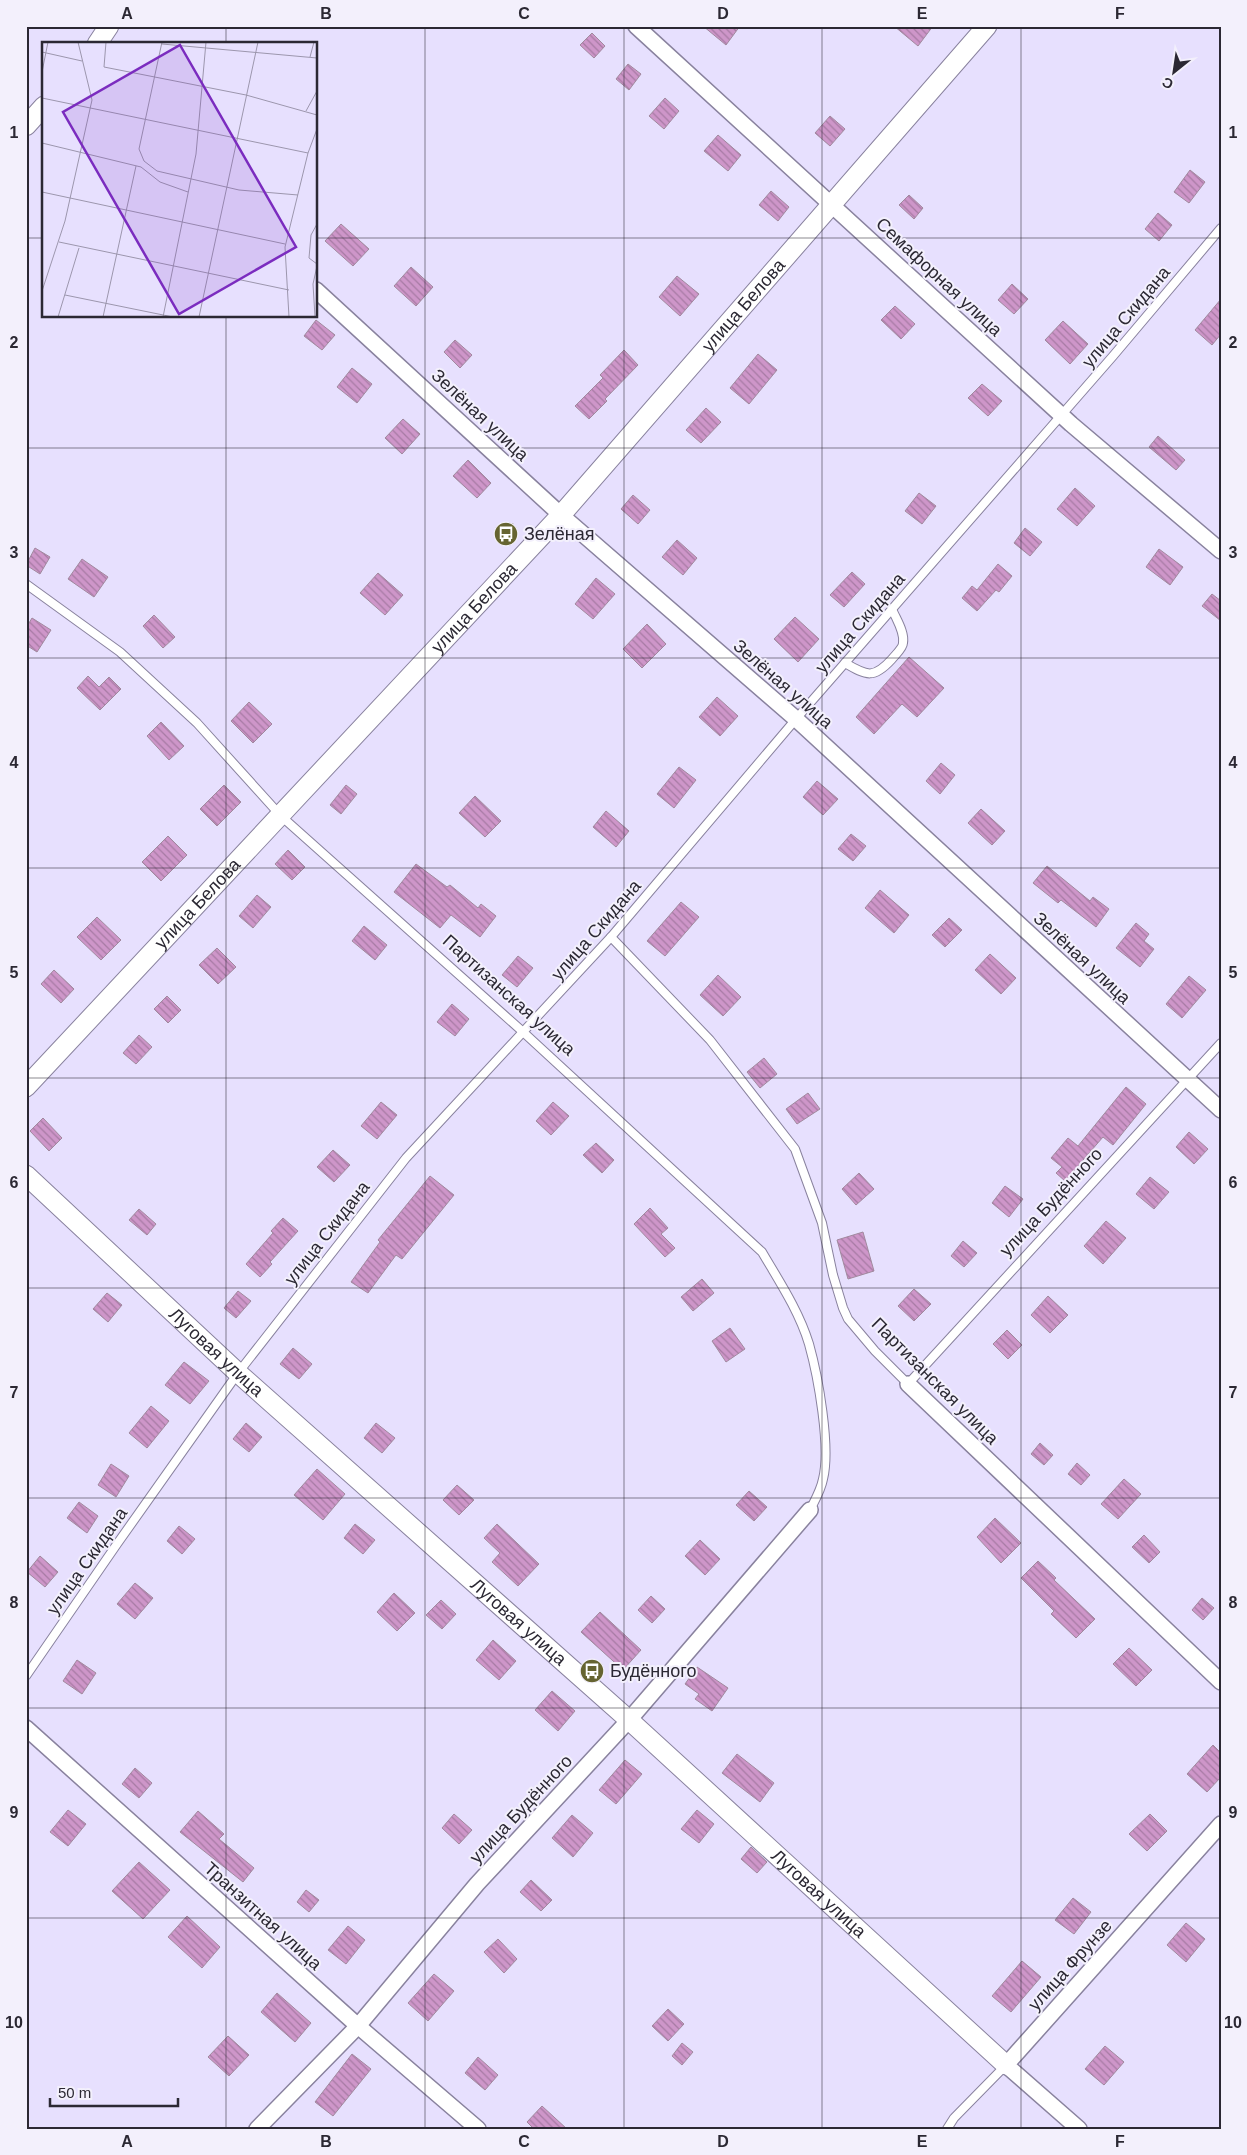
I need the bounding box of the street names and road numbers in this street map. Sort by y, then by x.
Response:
street label: Семафорная улица [872,214,1007,341]
street label: улица Белова [698,255,790,356]
street label: улица Скидана [1078,262,1175,372]
street label: Зелёная улица [427,365,533,466]
street label: улица Белова [427,558,522,657]
street label: улица Скидана [811,568,909,677]
street label: Зелёная улица [729,635,837,733]
street label: улица Белова [151,854,245,953]
street label: улица Скидана [547,875,645,984]
street label: Зелёная улица [1029,908,1135,1009]
street label: Партизанская улица [439,930,580,1060]
street label: улица Будённого [996,1144,1106,1260]
street label: улица Скидана [280,1176,374,1289]
street label: Луговая улица [165,1304,268,1401]
street label: Партизанская улица [868,1314,1003,1449]
street label: улица Скидана [43,1503,132,1618]
street label: Луговая улица [467,1574,571,1670]
street label: улица Будённого [466,1751,576,1867]
street label: Луговая улица [767,1845,871,1942]
street label: Транзитная улица [200,1858,326,1975]
street label: улица Фрунзе [1024,1916,1116,2014]

